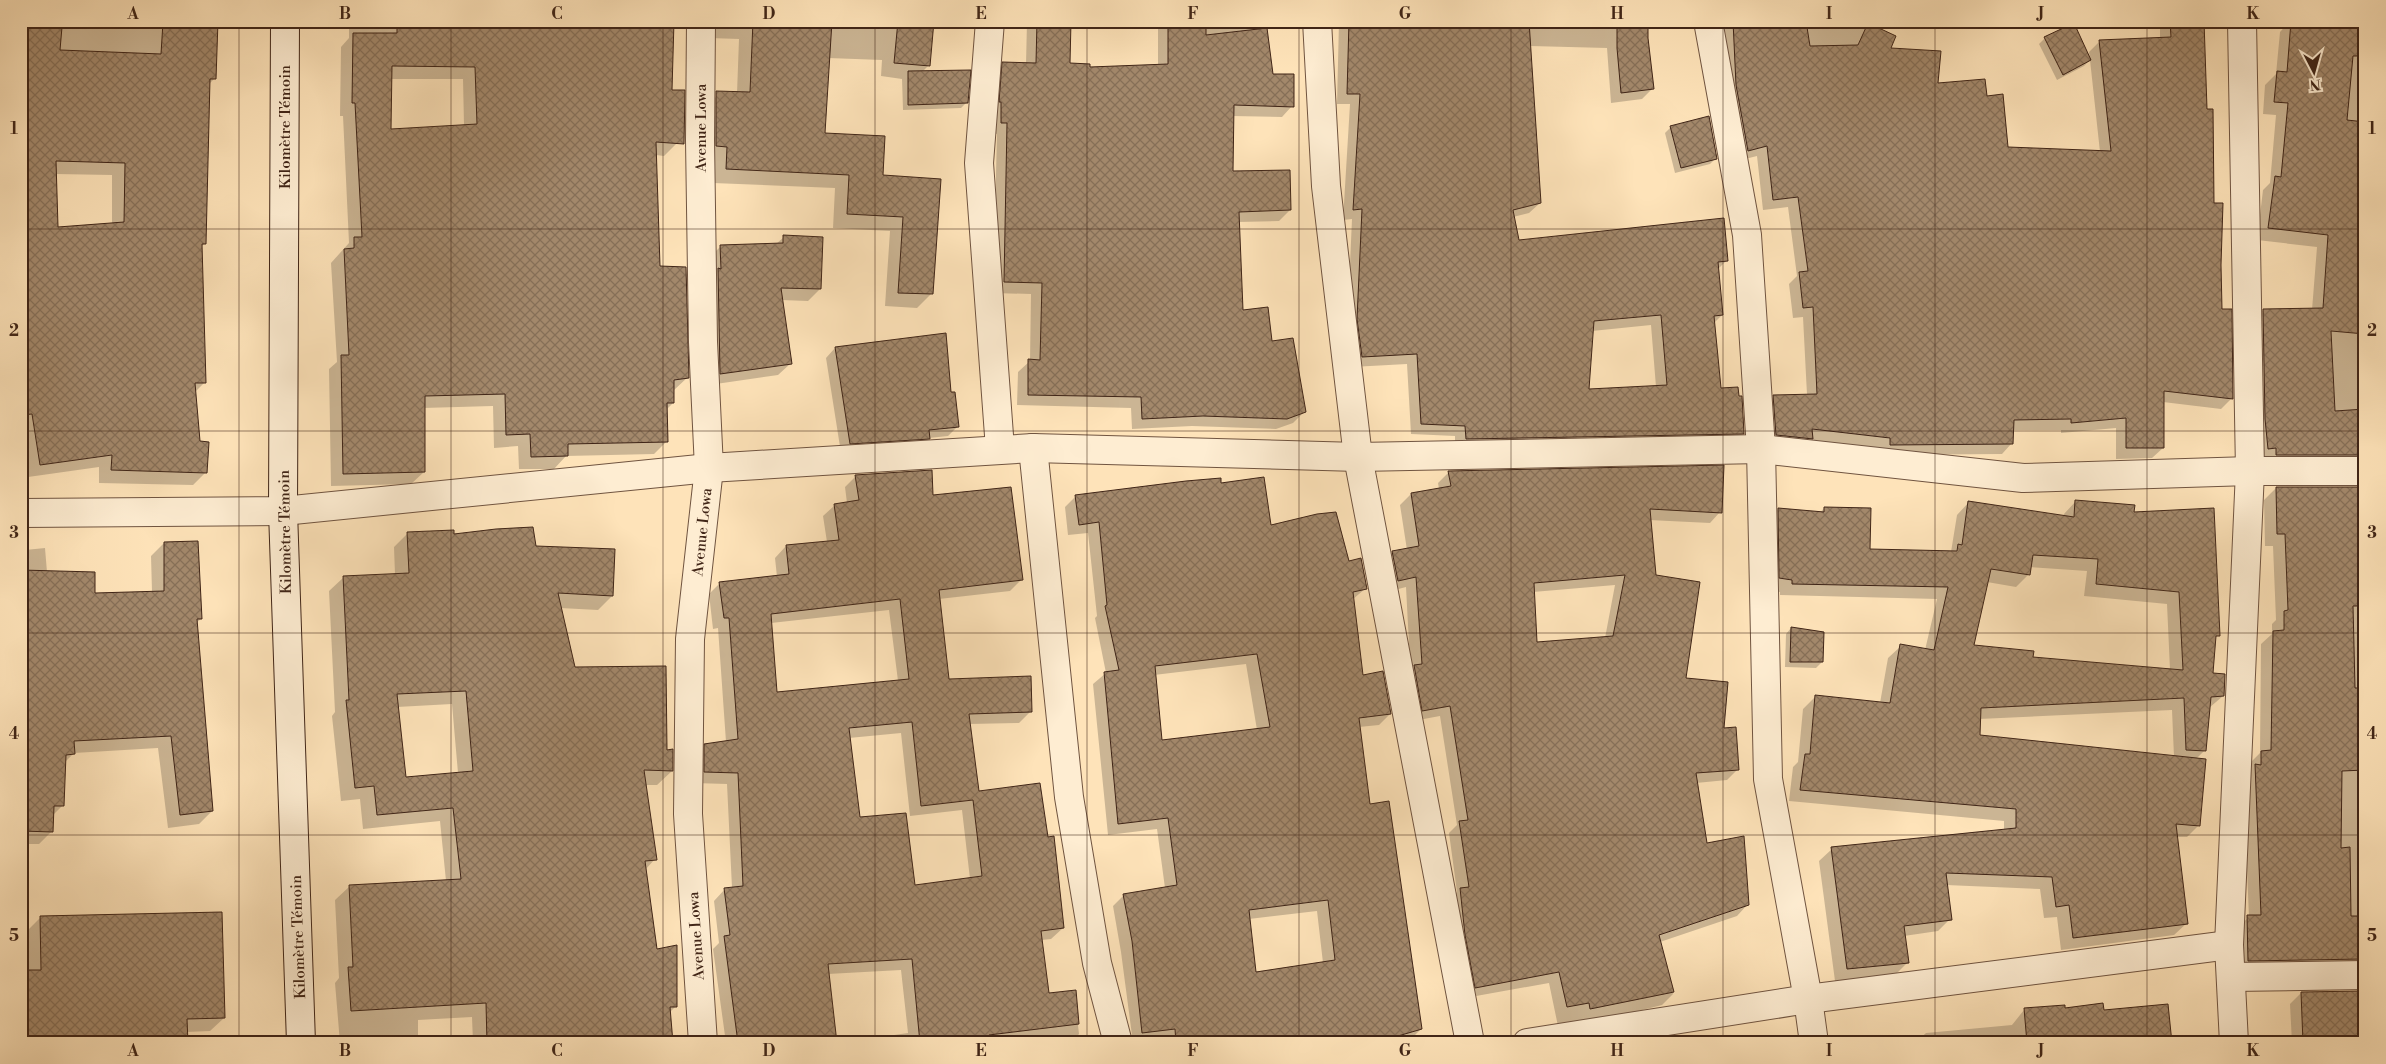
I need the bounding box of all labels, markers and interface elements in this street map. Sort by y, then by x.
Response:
text: A [126,4,139,24]
text: B [339,4,351,24]
text: C [551,4,563,24]
text: D [763,4,776,24]
text: E [975,4,987,24]
text: F [1187,4,1199,24]
text: G [1399,4,1412,24]
text: H [1610,4,1624,24]
text: I [1826,4,1832,24]
text: J [2036,4,2044,24]
text: K [2247,4,2261,24]
north arrow [2288,48,2338,98]
street label: Kilomètre Témoin [276,65,295,189]
text: N [2309,74,2322,93]
street label: Avenue Lowa [692,83,711,173]
text: 1 [10,119,18,139]
text: 1 [2368,119,2376,139]
text: 2 [9,321,19,341]
text: 2 [2367,321,2377,341]
street label: Kilomètre Témoin [275,470,296,594]
street label: Avenue Lowa [688,487,717,578]
text: 3 [9,523,19,543]
text: 3 [2367,523,2377,543]
text: 4 [9,724,20,744]
text: 4 [2367,724,2378,744]
street label: Kilomètre Témoin [287,875,310,999]
street label: Avenue Lowa [684,891,709,982]
text: 5 [9,926,19,946]
text: 5 [2367,926,2377,946]
text: A [126,1041,139,1061]
text: B [339,1041,351,1061]
text: C [551,1041,563,1061]
text: D [763,1041,776,1061]
text: E [975,1041,987,1061]
text: F [1187,1041,1199,1061]
text: G [1399,1041,1412,1061]
text: H [1610,1041,1624,1061]
text: I [1826,1041,1832,1061]
text: J [2036,1041,2044,1061]
text: K [2247,1041,2261,1061]

